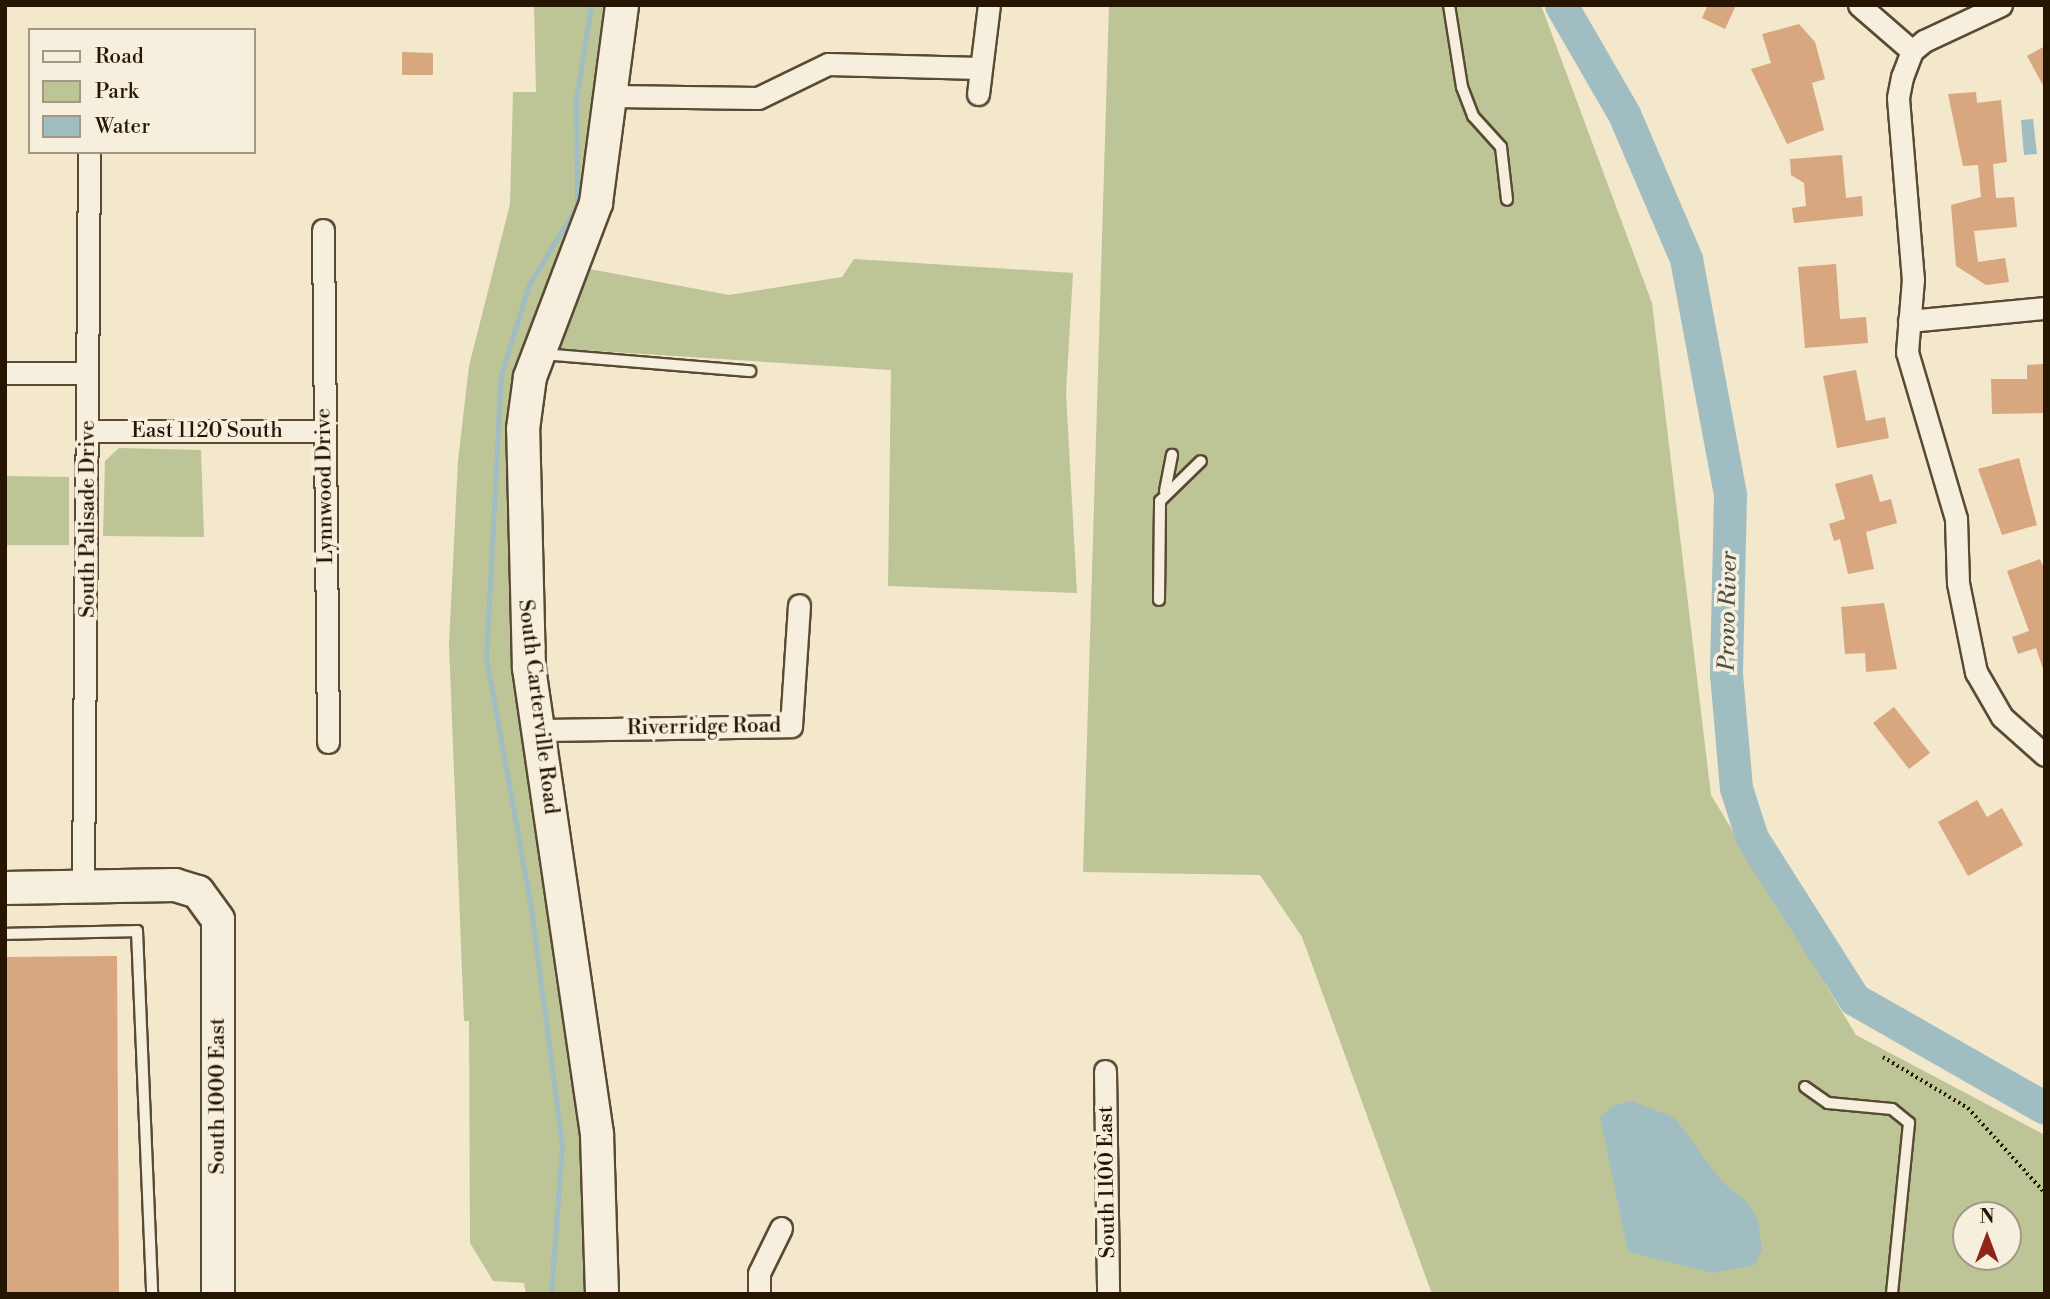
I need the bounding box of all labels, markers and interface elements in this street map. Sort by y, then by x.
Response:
legend [28,28,256,154]
text: Road [95,44,144,70]
text: Park [95,79,139,105]
text: Water [95,114,150,140]
street label: Lynnwood Drive [311,408,339,564]
street label: East 1120 South [131,418,283,444]
street label: South Palisade Drive [75,420,101,618]
water label: Provo River [1713,551,1743,671]
street label: South Carterville Road [512,598,564,816]
street label: Riverridge Road [627,713,781,741]
street label: South 1000 East [205,1018,231,1174]
street label: South 1100 East [1093,1106,1121,1258]
north arrow [1952,1201,2022,1271]
text: N [1979,1205,1995,1229]

